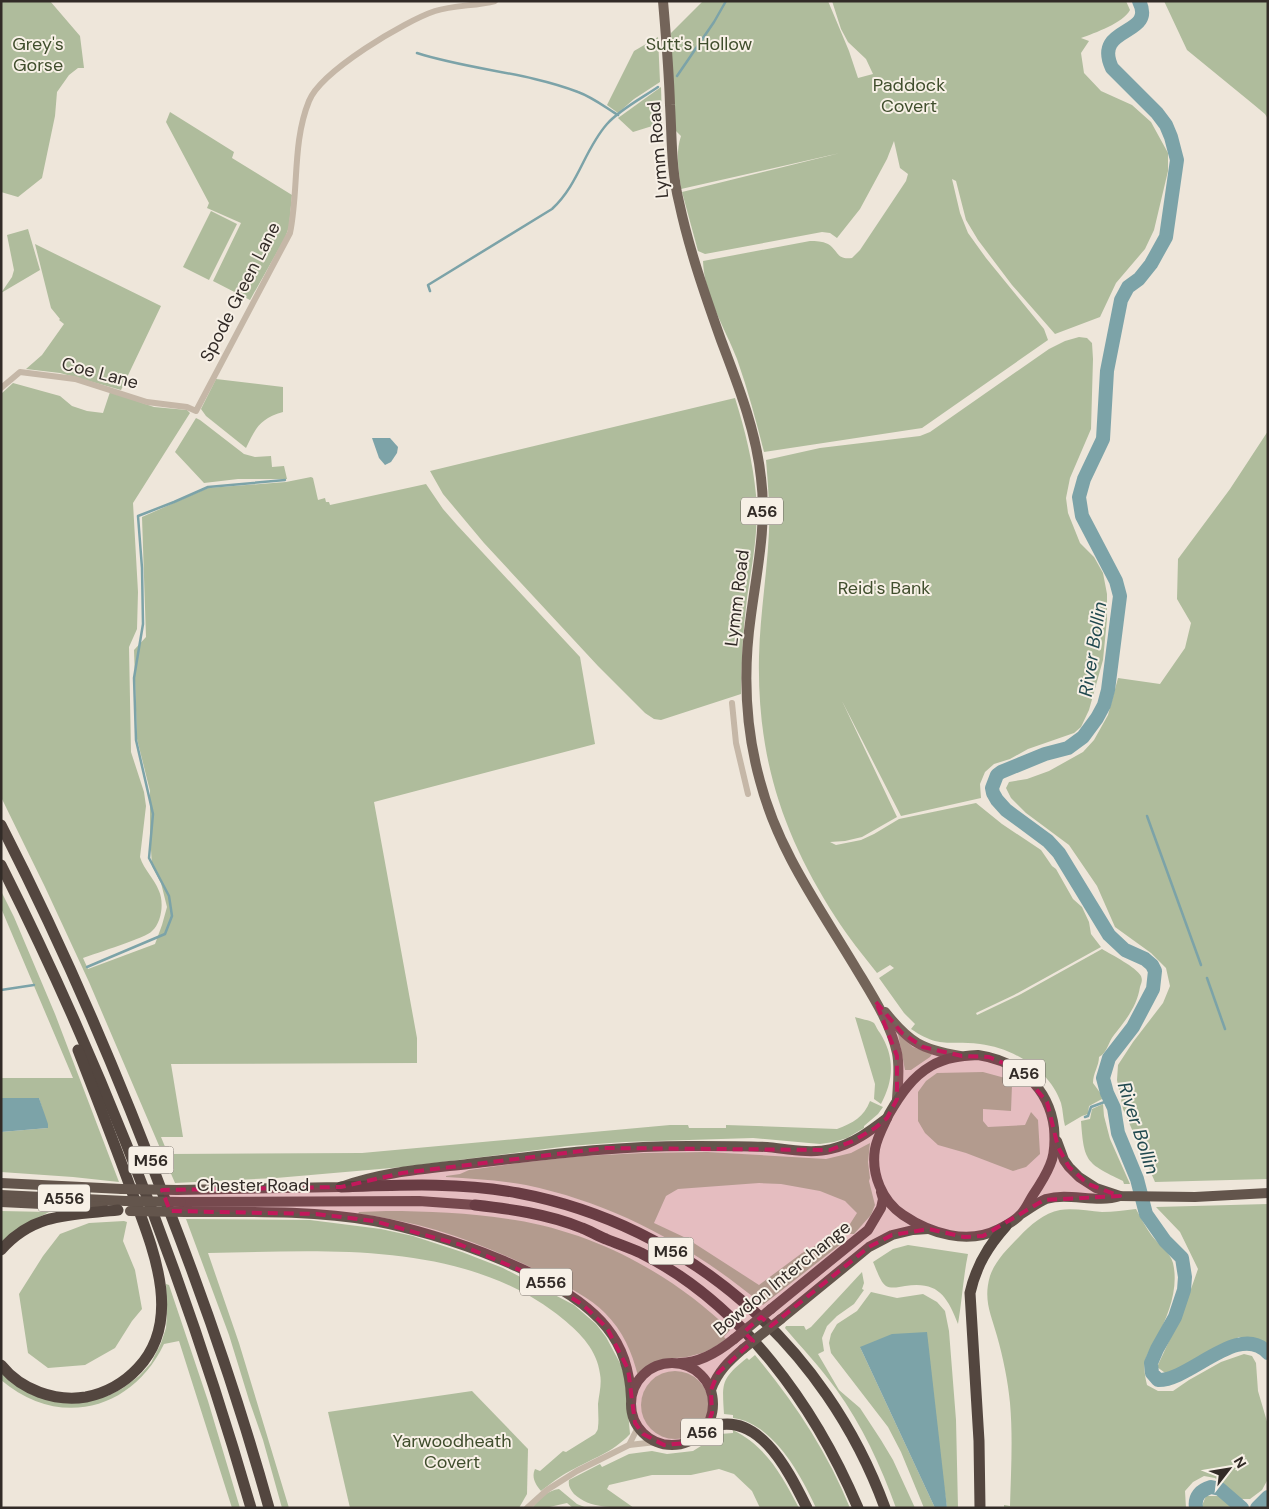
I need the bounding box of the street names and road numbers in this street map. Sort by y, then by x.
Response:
street label: Lymm Road [642,101,674,199]
street label: Spode Green Lane [194,218,286,366]
street label: Coe Lane [59,351,141,395]
road number: A56 [741,498,783,524]
street label: Lymm Road [719,548,755,648]
road number: A56 [1003,1060,1045,1086]
road number: M56 [128,1146,174,1174]
street label: Chester Road [197,1173,309,1197]
road number: A556 [38,1184,90,1212]
street label: Bowdon Interchange [708,1215,856,1341]
road number: M56 [648,1238,694,1264]
road number: A556 [520,1268,572,1295]
road number: A56 [681,1418,723,1445]

